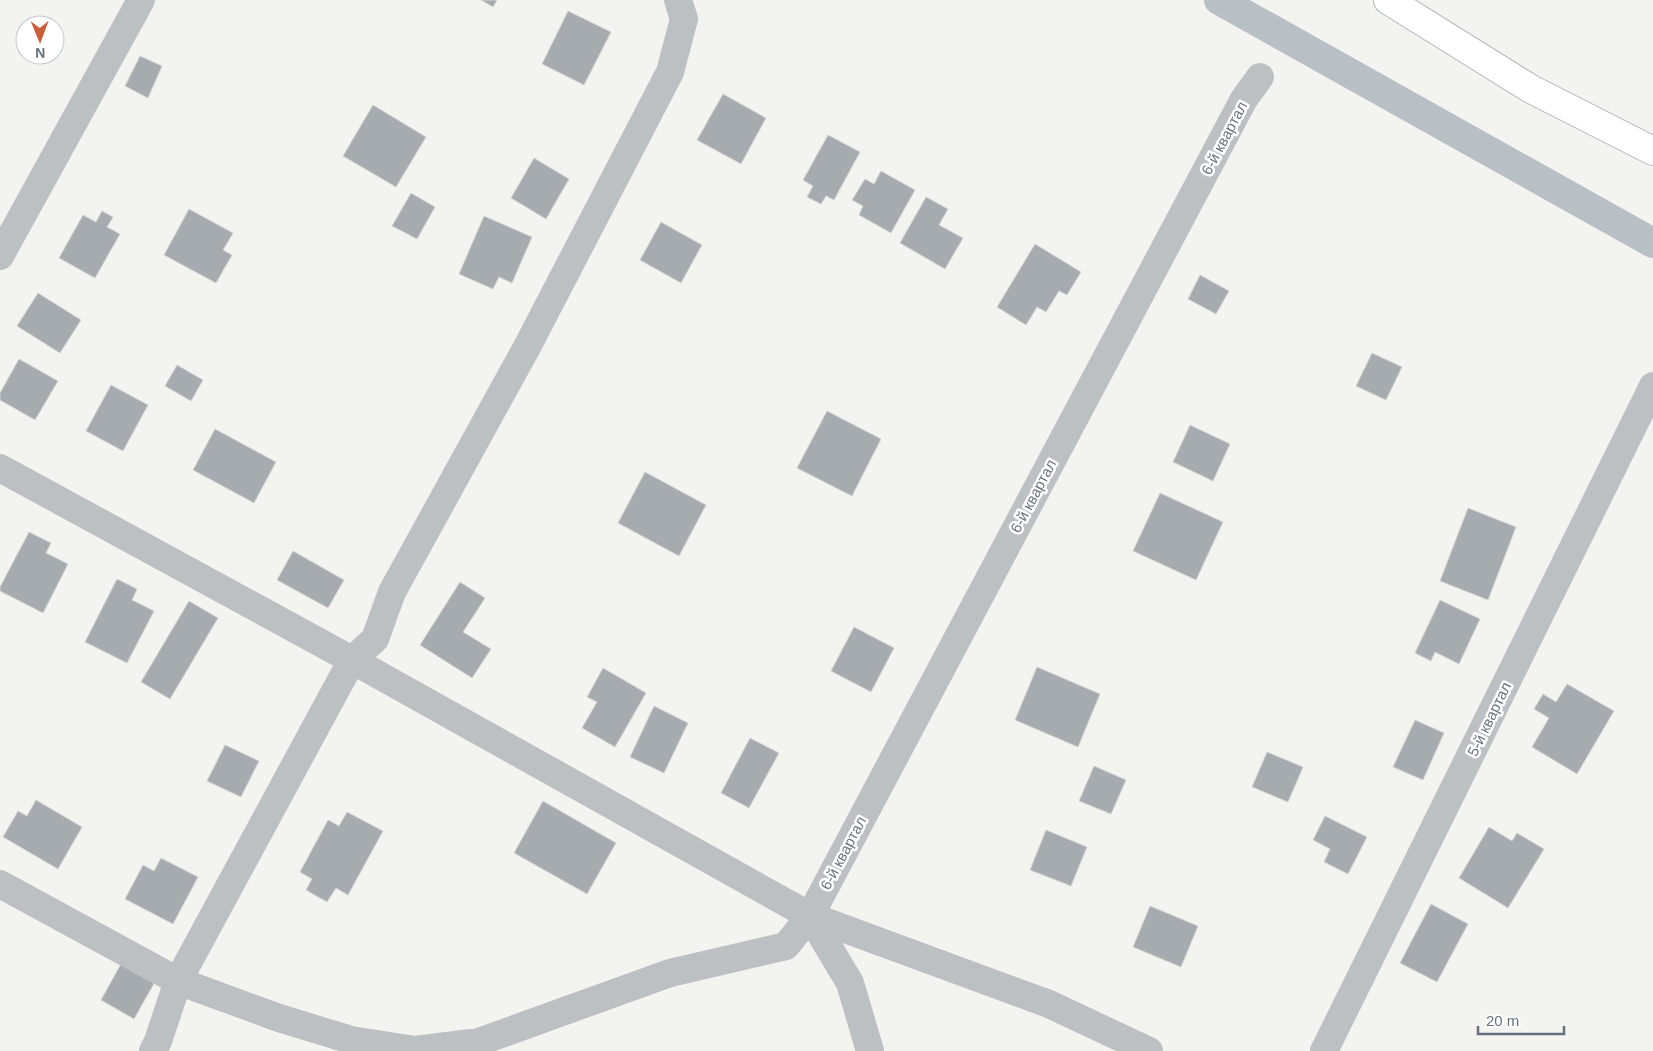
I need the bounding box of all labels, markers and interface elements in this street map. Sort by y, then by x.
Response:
north arrow [15,15,65,65]
text: N [35,45,45,61]
street label: 6-й квартал [1198,99,1250,177]
street label: 6-й квартал [1007,457,1059,535]
street label: 5-й квартал [1464,679,1514,759]
street label: 6-й квартал [817,814,869,892]
scale bar [1478,1004,1564,1036]
text: 20 m [1486,1012,1519,1029]

